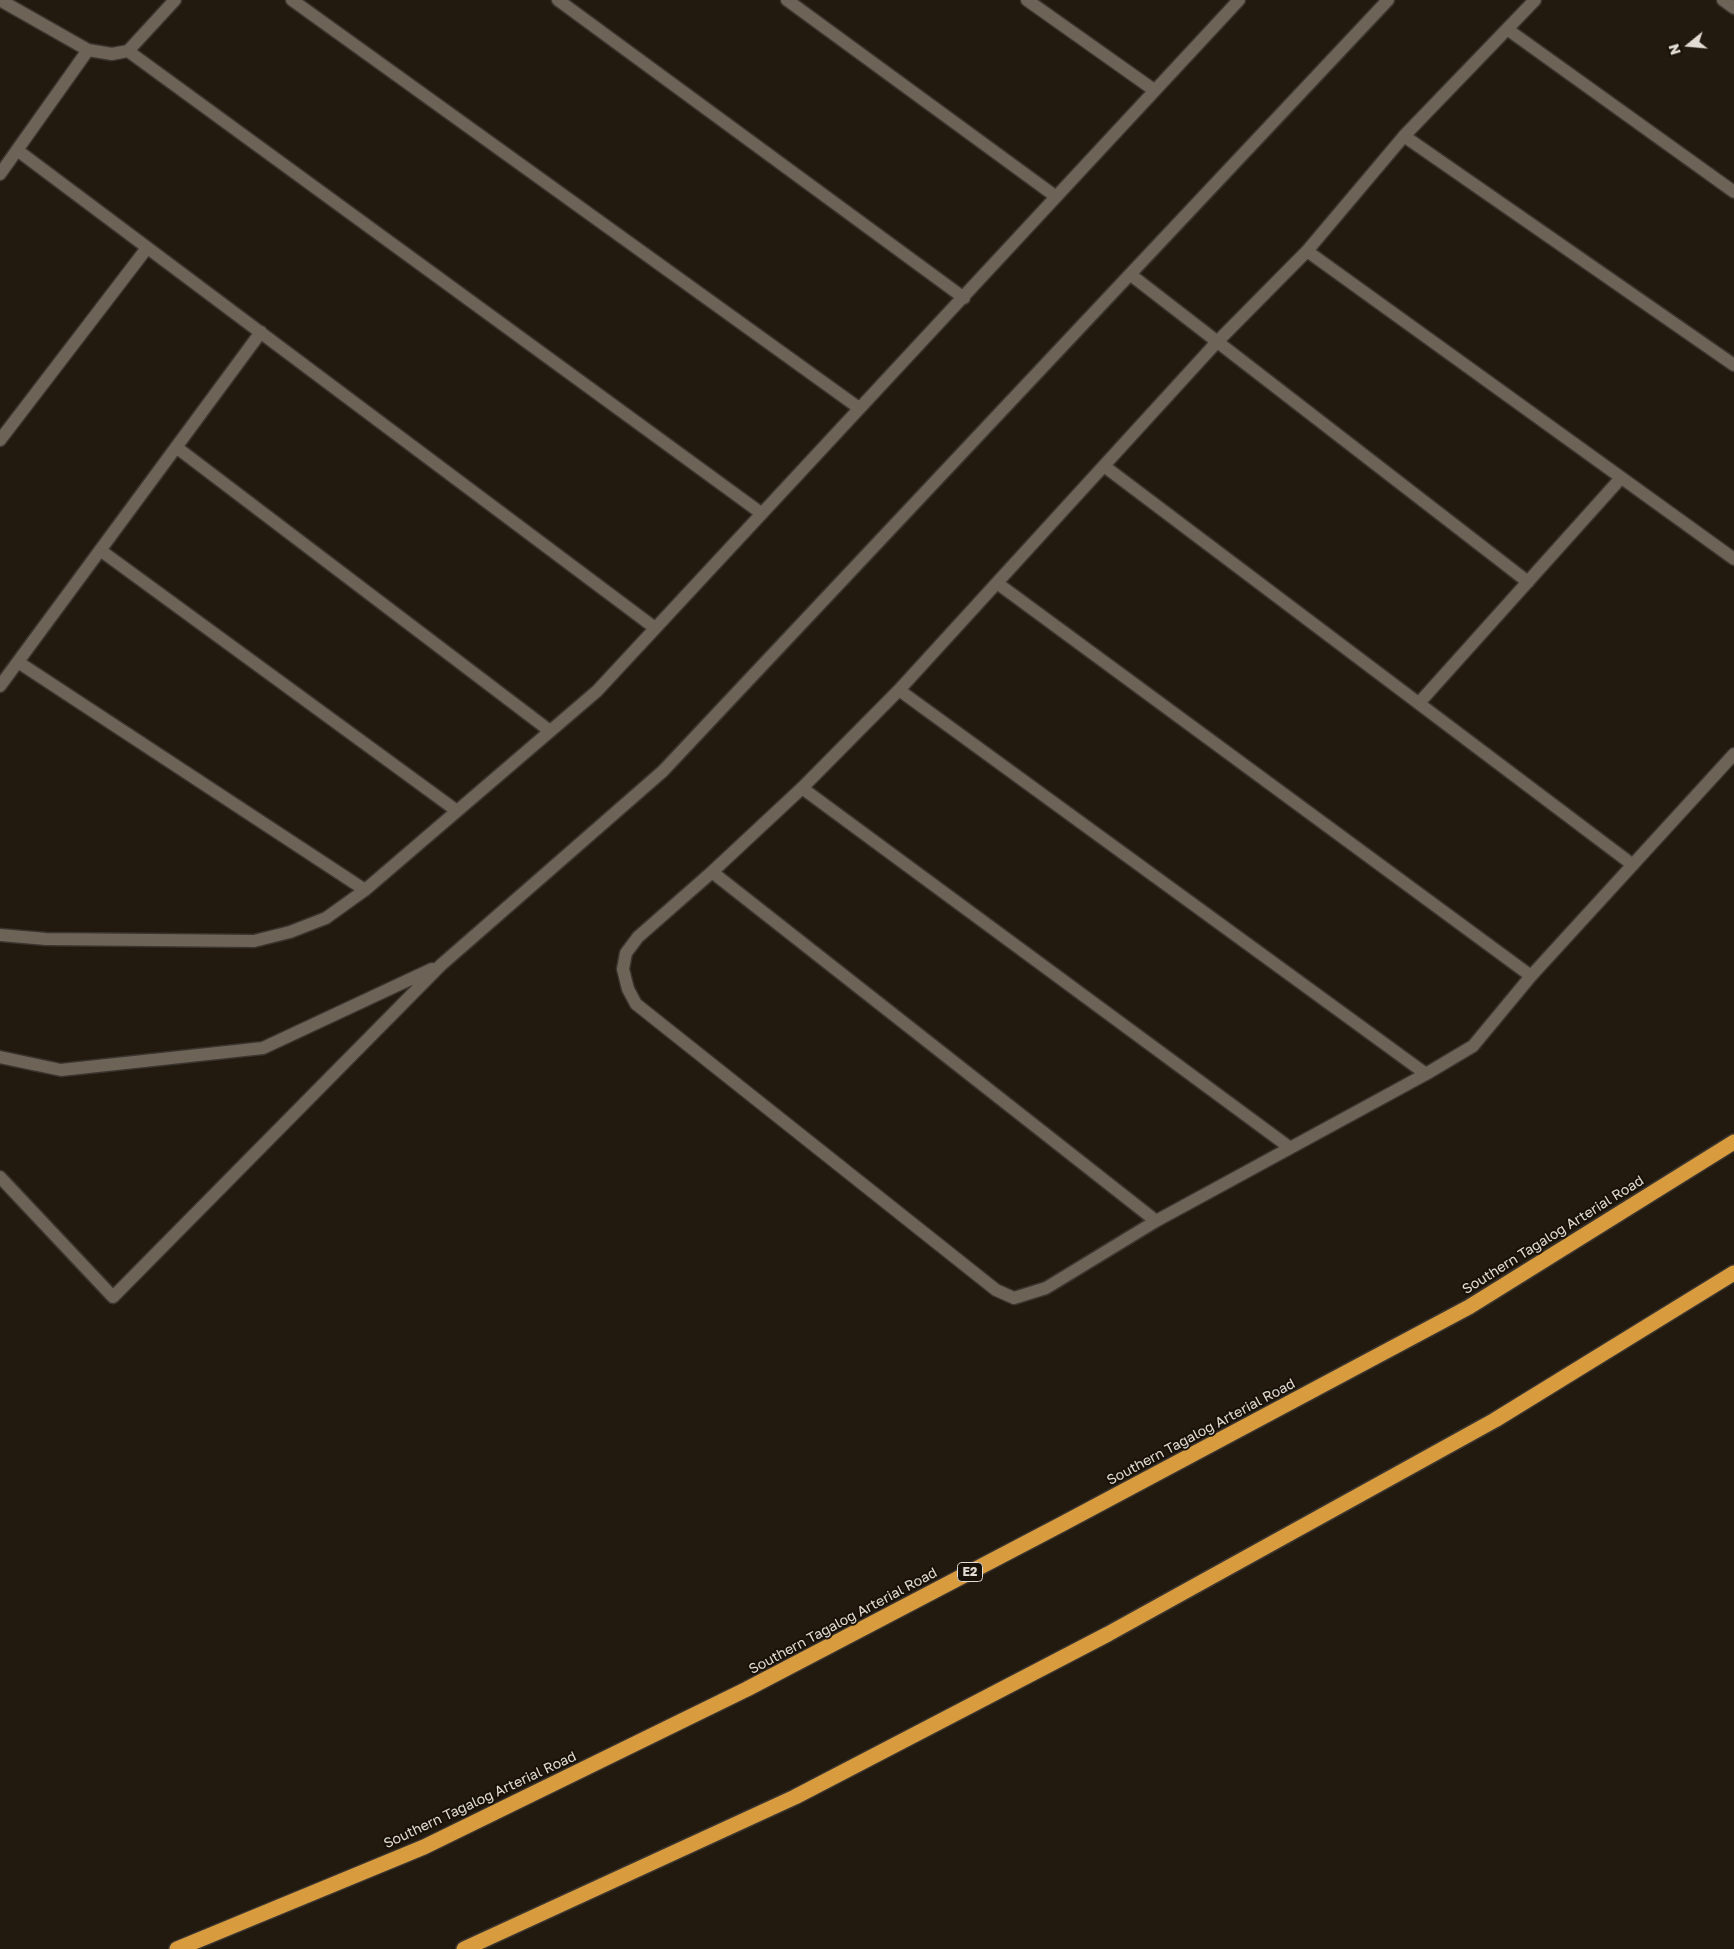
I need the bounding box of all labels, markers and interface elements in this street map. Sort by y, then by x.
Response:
north arrow [1664,20,1714,70]
text: N [1664,42,1684,57]
street label: Southern Tagalog Arterial Road [1459,1172,1647,1298]
street label: Southern Tagalog Arterial Road [1104,1375,1298,1489]
road number: E2 [958,1562,982,1581]
street label: Southern Tagalog Arterial Road [746,1564,940,1678]
street label: Southern Tagalog Arterial Road [381,1748,579,1852]

